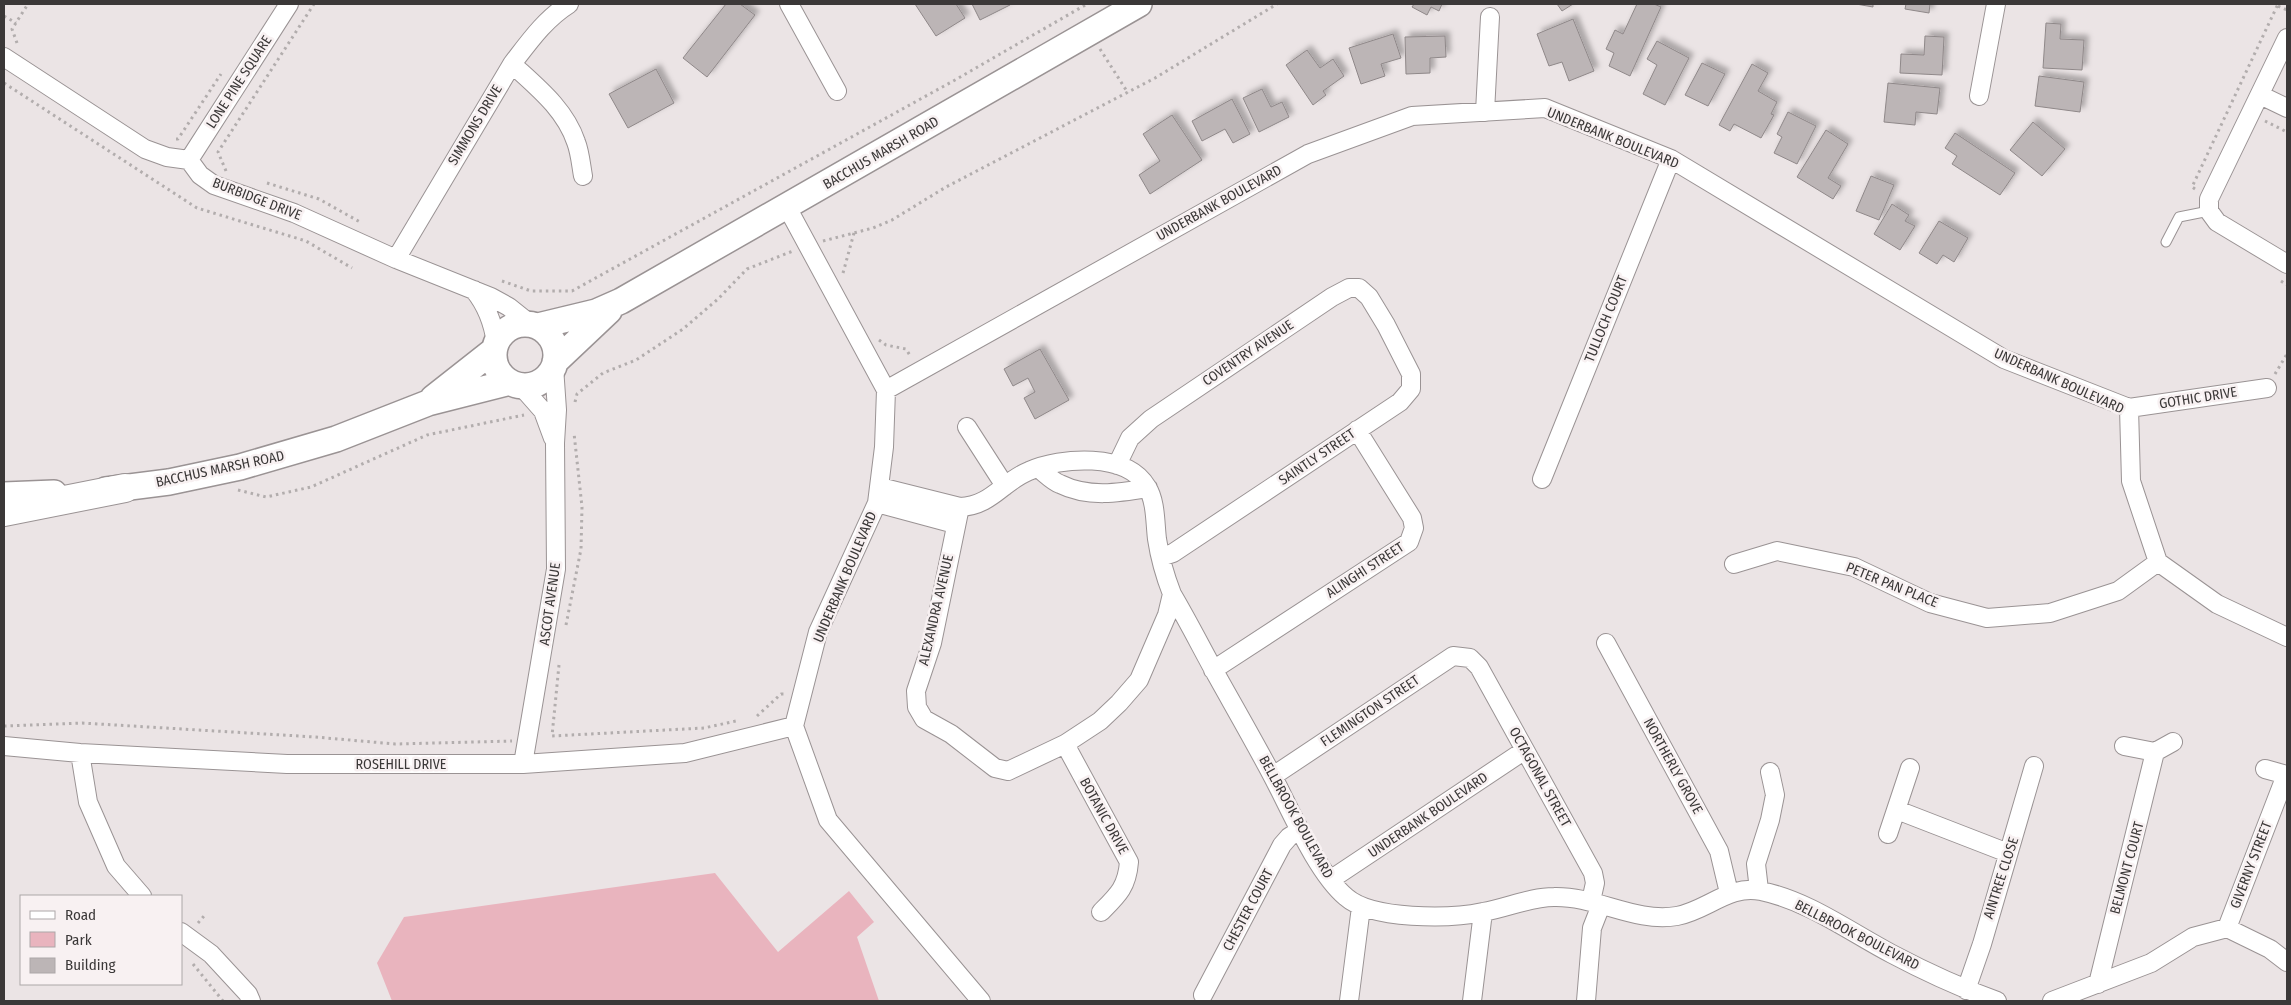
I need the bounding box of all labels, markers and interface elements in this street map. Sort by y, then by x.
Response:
street label: LONE PINE SQUARE [203,32,276,132]
street label: SIMMONS DRIVE [444,81,506,168]
street label: UNDERBANK BOULEVARD [1545,104,1681,172]
street label: BACCHUS MARSH ROAD [820,113,942,193]
street label: UNDERBANK BOULEVARD [1153,161,1285,245]
street label: BURBIDGE DRIVE [210,174,304,224]
street label: TULLOCH COURT [1581,273,1631,365]
street label: COVENTRY AVENUE [1199,316,1297,390]
street label: UNDERBANK BOULEVARD [1991,345,2127,417]
street label: GOTHIC DRIVE [2158,383,2239,413]
street label: SAINTLY STREET [1276,425,1359,489]
street label: BACCHUS MARSH ROAD [154,447,286,491]
street label: UNDERBANK BOULEVARD [810,509,880,645]
street label: ALINGHI STREET [1323,538,1408,602]
street label: ALEXANDRA AVENUE [915,552,957,667]
street label: PETER PAN PLACE [1843,559,1941,611]
street label: ASCOT AVENUE [536,561,564,646]
street label: FLEMINGTON STREET [1317,671,1423,750]
street label: NORTHERLY GROVE [1640,715,1707,817]
street label: OCTAGONAL STREET [1506,724,1575,830]
street label: BELLBROOK BOULEVARD [1255,753,1337,881]
street label: ROSEHILL DRIVE [356,756,447,773]
street label: UNDERBANK BOULEVARD [1365,769,1491,861]
street label: BOTANIC DRIVE [1076,775,1132,858]
street label: GIVERNY STREET [2227,818,2276,911]
street label: BELMONT COURT [2107,819,2148,916]
street label: AINTREE CLOSE [1980,835,2022,921]
street label: CHESTER COURT [1219,866,1277,954]
legend [20,895,182,985]
street label: BELLBROOK BOULEVARD [1792,896,1922,974]
text: Road [65,906,96,924]
text: Park [65,931,92,949]
text: Building [65,956,116,974]

